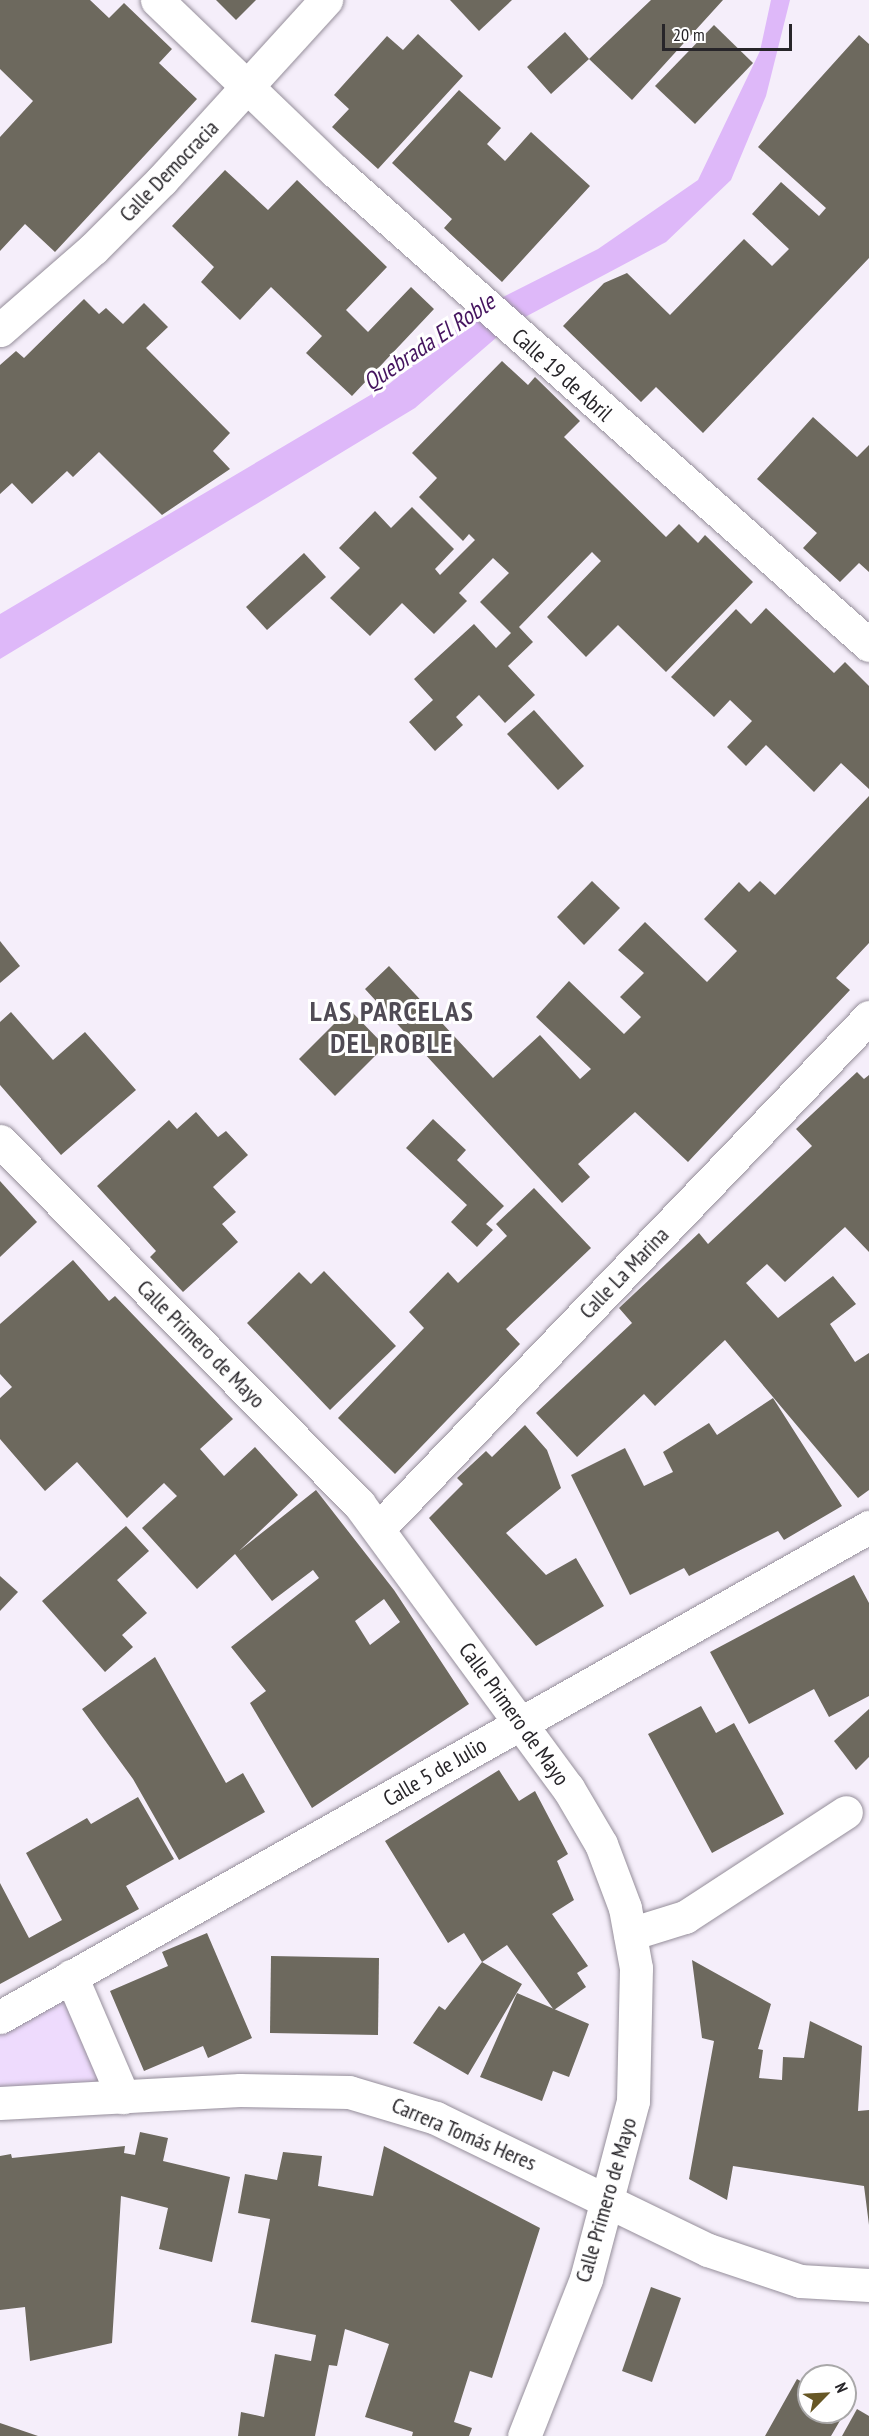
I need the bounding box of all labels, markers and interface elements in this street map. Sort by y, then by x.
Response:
scale bar [665,12,796,50]
text: 20 m [673,23,705,46]
street label: Calle Democracia [114,115,224,227]
water label: Quebrada El Roble [358,287,500,397]
street label: Calle 19 de Abril [506,323,618,427]
district label: LAS PARCELAS DEL ROBLE [310,994,474,1060]
street label: Calle La Marina [574,1222,674,1324]
street label: Calle Primero de Mayo [131,1274,271,1414]
street label: Calle Primero de Mayo [453,1637,575,1791]
street label: Calle 5 de Julio [379,1732,491,1812]
street label: Carrera Tomás Heres [388,2092,540,2176]
street label: Calle Primero de Mayo [570,2115,642,2285]
north arrow [797,2364,857,2424]
text: N [831,2379,853,2395]

